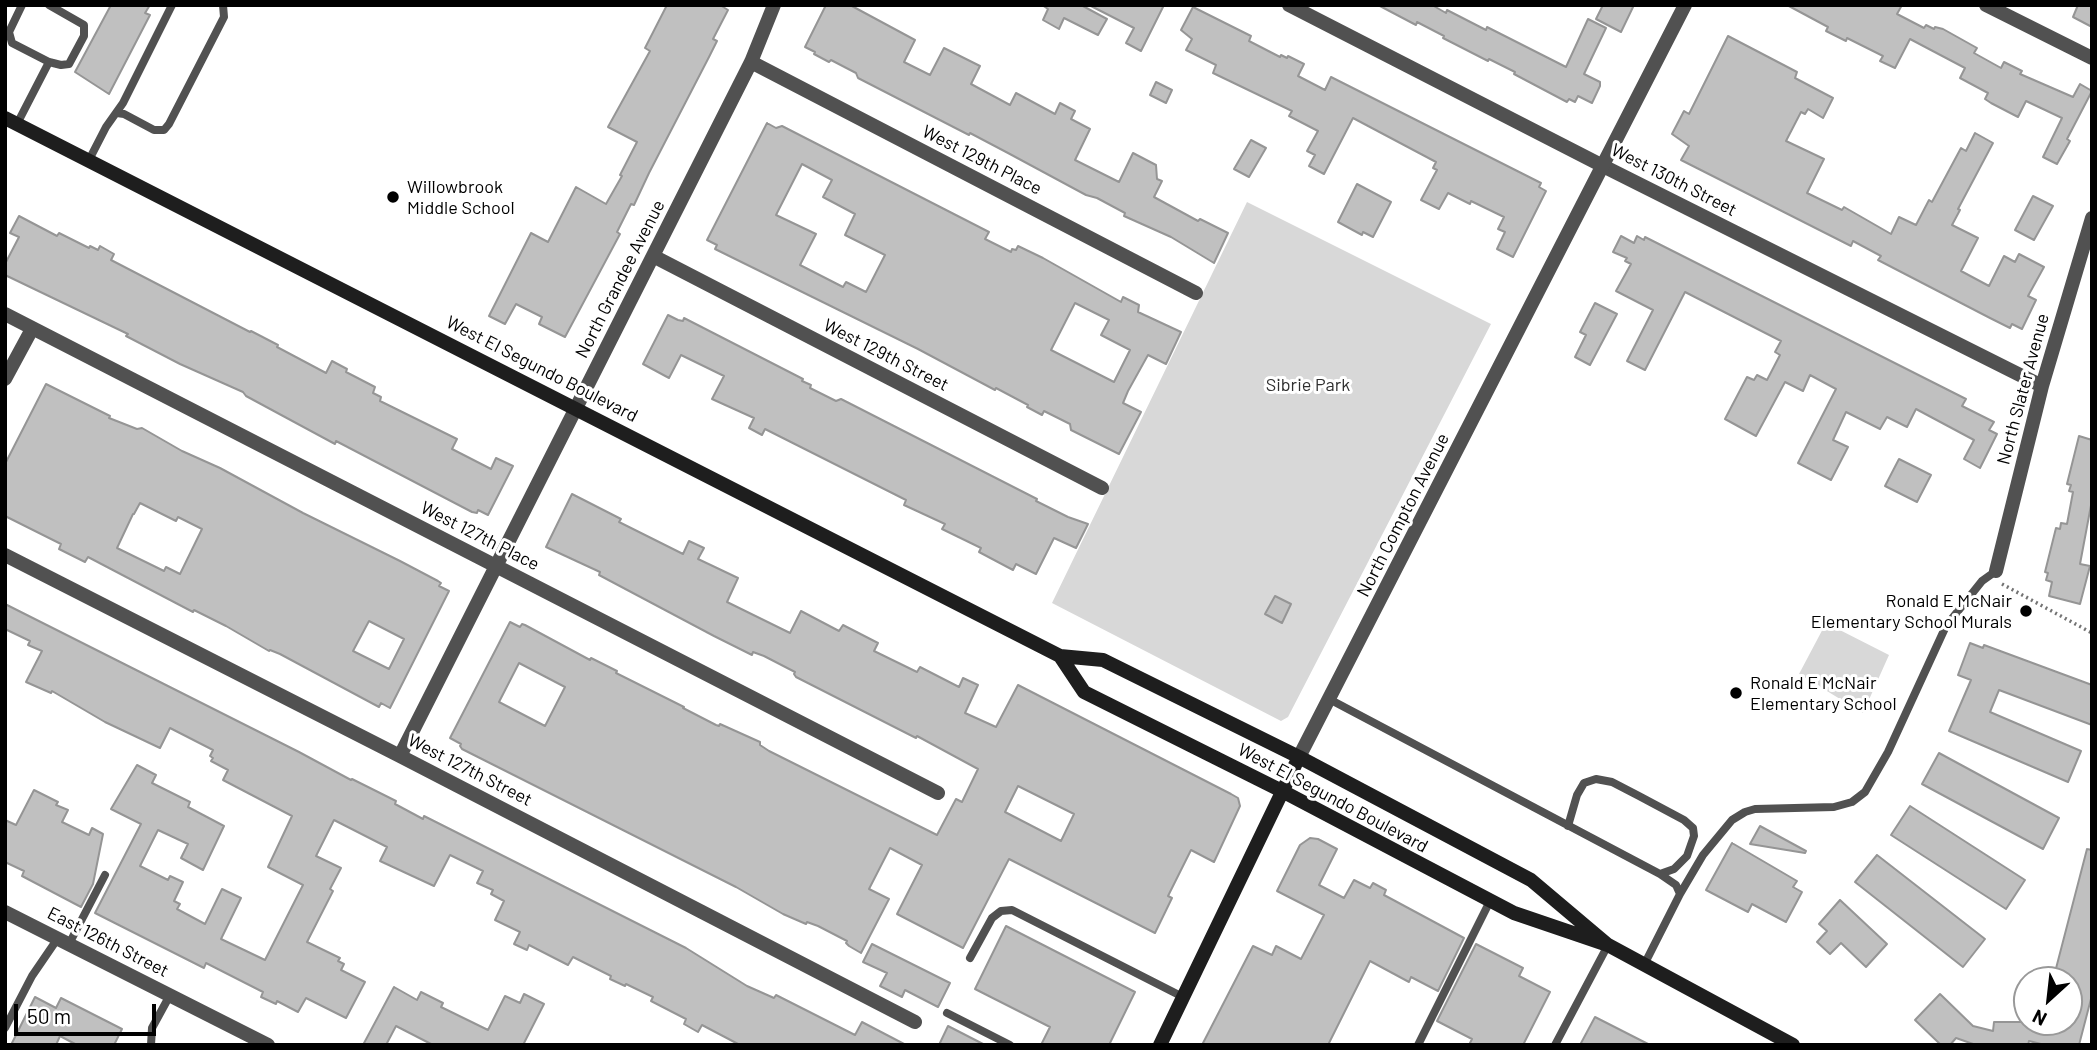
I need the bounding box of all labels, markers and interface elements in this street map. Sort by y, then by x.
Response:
street label: West 129th Place [919,121,1045,199]
street label: West 130th Street [1608,139,1740,221]
place label: Willowbrook Middle School [407,176,515,218]
marker: Willowbrook Middle School [385,189,401,205]
street label: North Grandee Avenue [571,196,669,362]
street label: West El Segundo Boulevard [443,311,641,427]
street label: North Slater Avenue [1992,311,2054,467]
street label: West 129th Street [820,314,952,396]
park label: Sibrie Park [1266,374,1350,396]
street label: North Compton Avenue [1352,430,1454,600]
street label: West 127th Place [417,497,543,575]
place label: Ronald E McNair Elementary School Murals [1811,590,2012,632]
marker: Ronald E McNair Elementary School Murals [2018,603,2034,619]
place label: Ronald E McNair Elementary School [1750,672,1897,714]
marker: Ronald E McNair Elementary School [1728,685,1744,701]
street label: West 127th Street [404,729,536,811]
street label: West El Segundo Boulevard [1234,739,1432,857]
street label: East 126th Street [44,902,172,982]
north arrow [2013,966,2083,1036]
scale bar [18,990,159,1034]
text: 50 m [27,1003,71,1028]
text: N [2028,1005,2050,1031]

